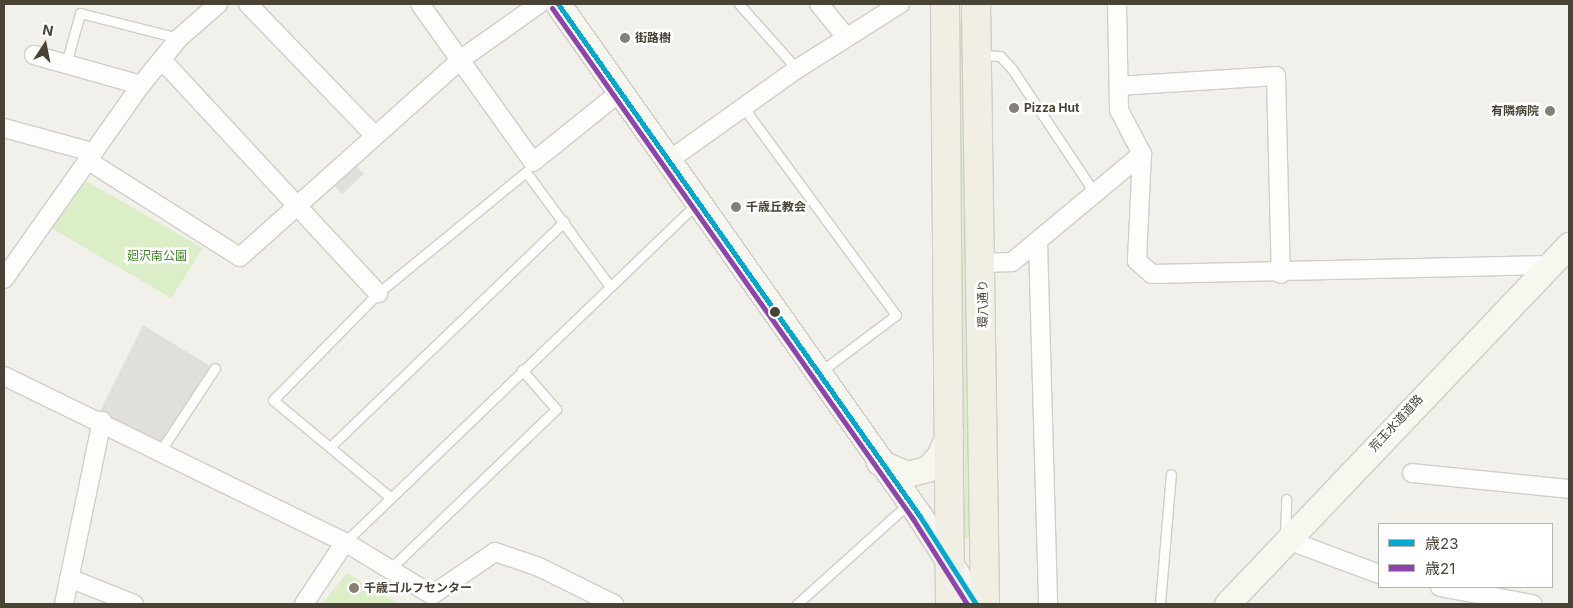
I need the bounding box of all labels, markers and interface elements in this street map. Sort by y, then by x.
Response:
north arrow [20,20,70,70]
text: N [41,20,55,39]
place label: 街路樹 [635,31,671,45]
marker: 街路樹 [619,32,631,44]
place label: Pizza Hut [1024,101,1079,115]
marker: Pizza Hut [1008,102,1020,114]
place label: 有隣病院 [1491,104,1539,118]
marker: 有隣病院 [1543,104,1557,118]
place label: 千歳丘教会 [746,200,806,214]
marker: 千歳丘教会 [730,201,742,213]
park label: 廻沢南公園 [127,249,187,263]
street label: 環八通り [976,280,990,328]
unlabelled marker [770,307,780,317]
street label: 荒玉水道道路 [1366,392,1426,454]
legend [1378,523,1553,588]
text: 歳23 [1425,534,1458,553]
text: 歳21 [1425,559,1455,578]
place label: 千歳ゴルフセンター [364,581,472,595]
marker: 千歳ゴルフセンター [348,582,360,594]

